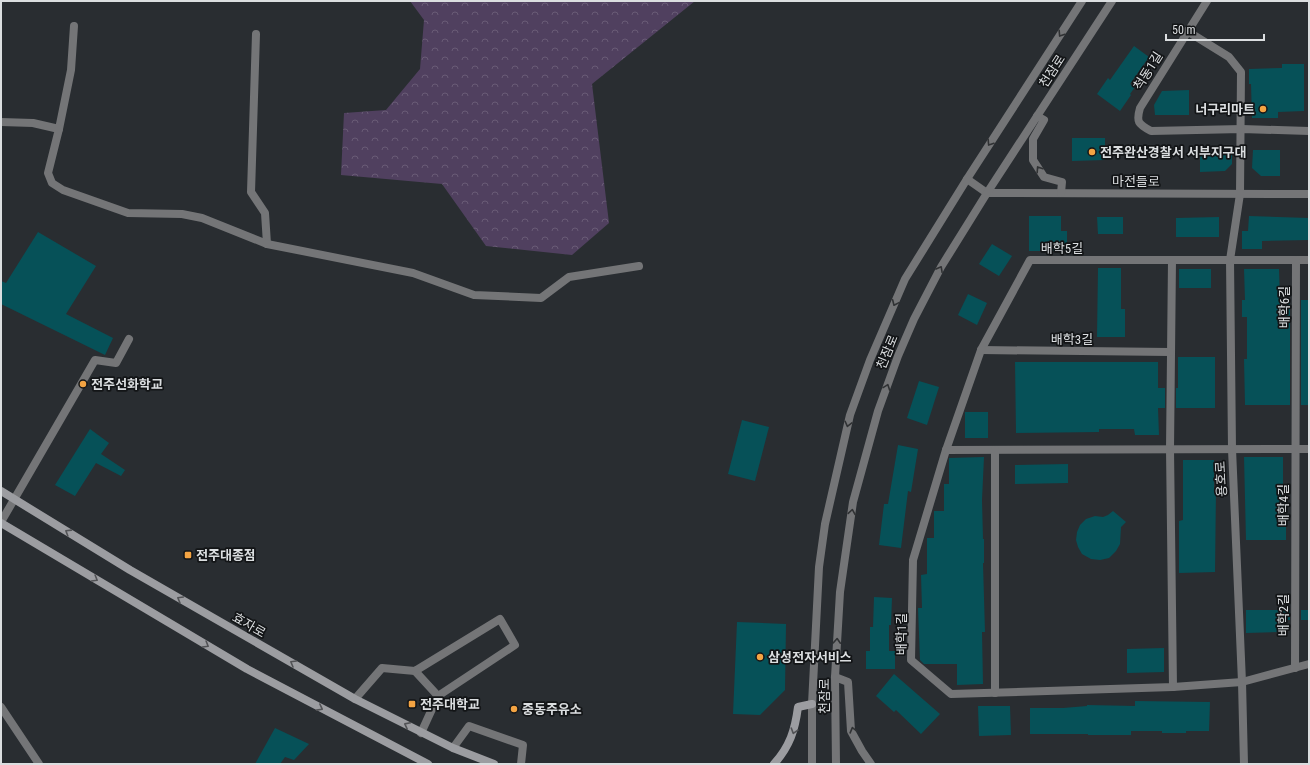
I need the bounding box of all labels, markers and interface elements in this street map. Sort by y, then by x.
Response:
scale bar [1166,16,1264,42]
text: 50 m [1172,23,1196,37]
one-way arrow [1058,30,1065,37]
street label: 척동1길 [1130,49,1166,93]
street label: 천잠로 [1036,52,1068,90]
place label: 너구리마트 [1195,102,1255,117]
marker: 너구리마트 [1258,104,1268,114]
one-way arrow [988,139,995,146]
place label: 전주완산경찰서 서부지구대 [1100,145,1247,160]
marker: 전주완산경찰서 서부지구대 [1087,147,1097,157]
one-way arrow [1036,166,1043,173]
street label: 마전들로 [1112,174,1160,189]
street label: 배학5길 [1041,241,1083,256]
one-way arrow [936,266,943,273]
street label: 배학6길 [1277,286,1292,328]
one-way arrow [892,298,900,306]
street label: 배학3길 [1051,332,1093,347]
street label: 천잠로 [873,333,901,371]
place label: 전주선화학교 [91,377,163,392]
marker: 전주선화학교 [78,379,88,389]
one-way arrow [882,384,890,391]
one-way arrow [844,420,853,427]
street label: 용호로 [1213,461,1229,497]
street label: 배학4길 [1276,484,1291,526]
one-way arrow [847,509,856,515]
one-way arrow [66,530,73,537]
place label: 전주대종점 [196,548,256,563]
marker: 전주대종점 [183,550,193,560]
one-way arrow [90,574,98,581]
street label: 배학2길 [1276,594,1291,636]
one-way arrow [177,596,184,603]
street label: 효자로 [230,610,268,640]
street label: 배학1길 [894,613,909,655]
one-way arrow [833,638,841,644]
one-way arrow [202,640,209,647]
place label: 삼성전자서비스 [768,650,852,665]
marker: 삼성전자서비스 [755,652,765,662]
one-way arrow [290,661,297,668]
street label: 천잠로 [817,678,832,714]
place label: 전주대학교 [420,697,480,712]
marker: 전주대학교 [407,699,417,709]
place label: 중동주유소 [522,702,582,717]
one-way arrow [316,703,323,710]
marker: 중동주유소 [509,704,519,714]
one-way arrow [404,723,411,730]
one-way arrow [790,727,799,734]
one-way arrow [849,727,857,734]

